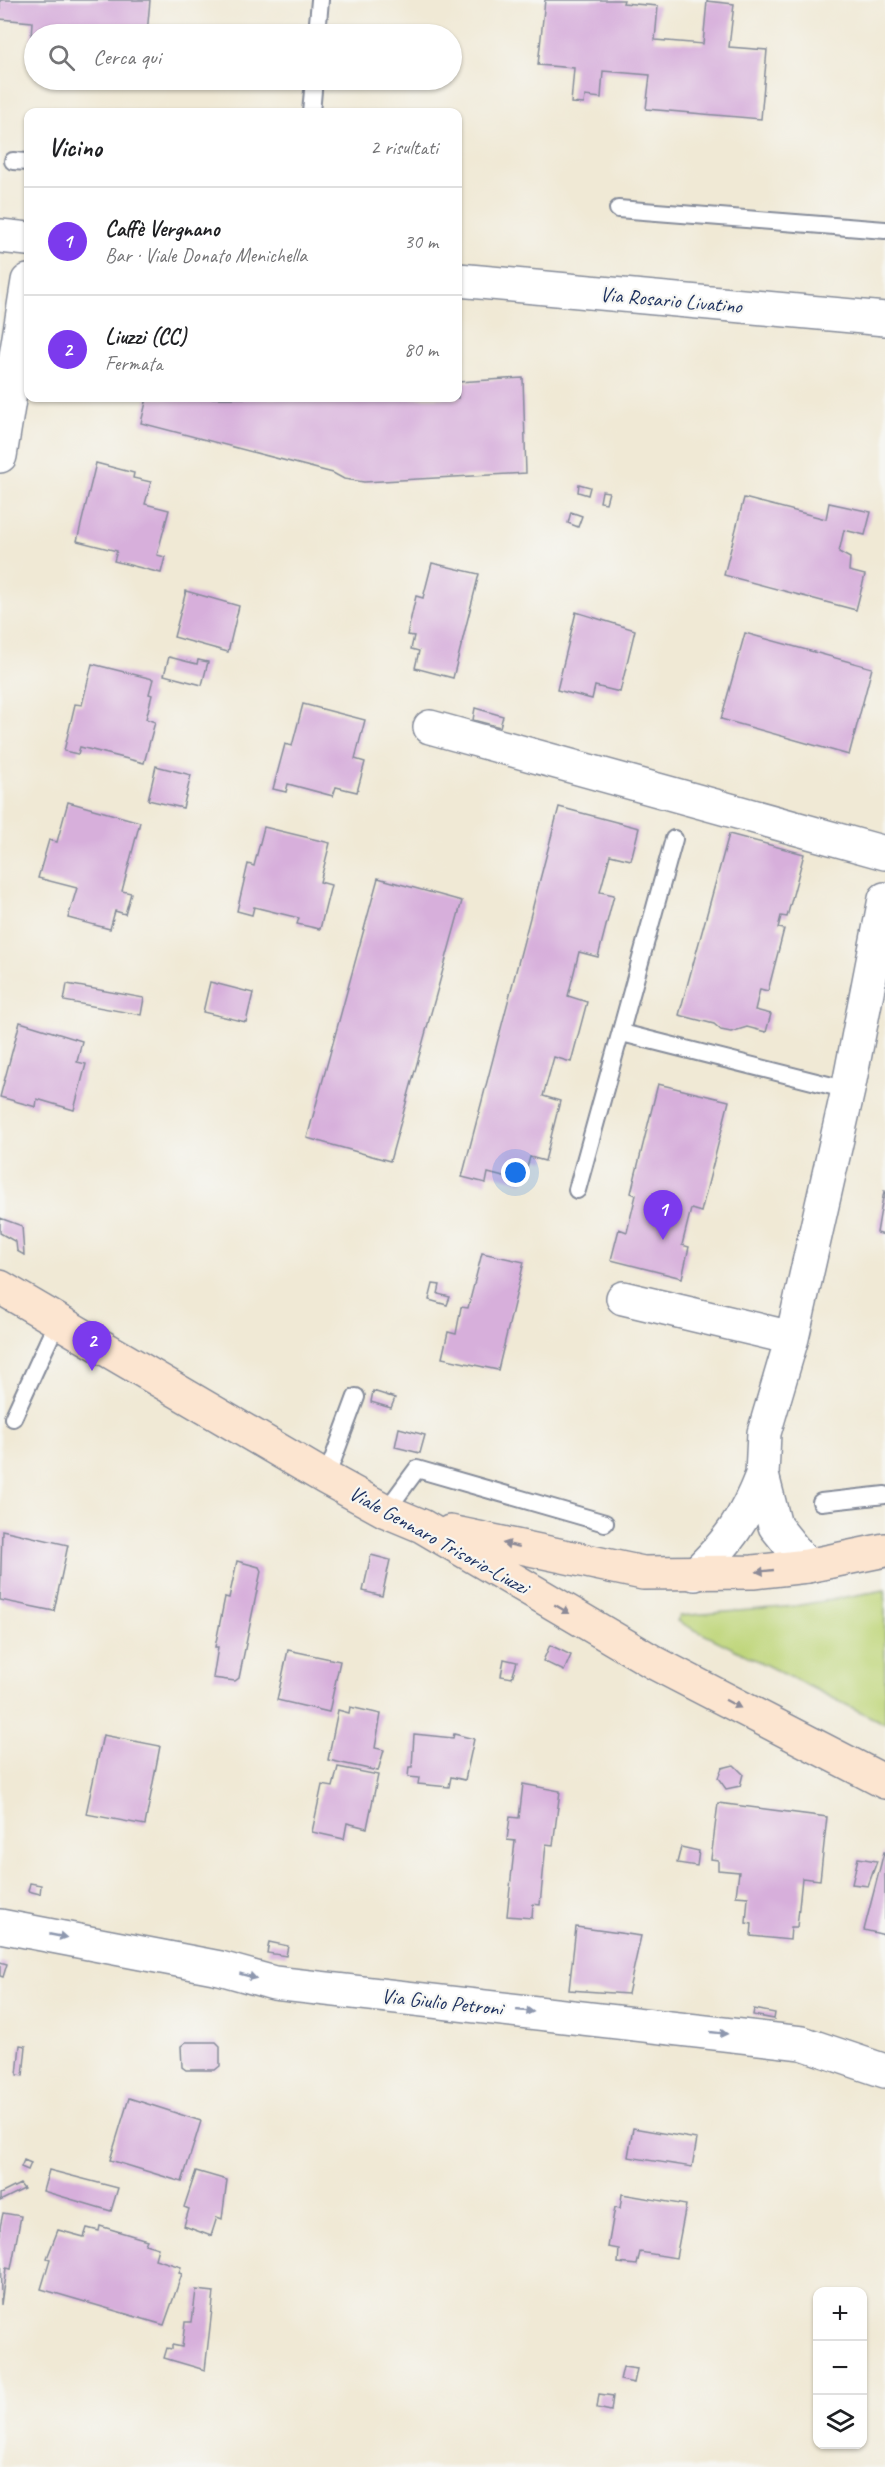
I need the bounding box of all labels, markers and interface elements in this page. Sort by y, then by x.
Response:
search box [24,24,462,90]
icon: search [45,41,78,74]
text: Cerca qui [93,43,161,71]
text: Vicino [48,131,102,164]
text: 2 risultati [370,135,438,160]
text: Caffè Vergnano [105,215,219,243]
text: 1 [63,229,72,254]
text: 30 m [404,229,438,254]
text: Bar · Viale Donato Menichella [105,243,307,268]
street label: Via Rosario Livatino [599,281,744,319]
text: Liuzzi (CC) [105,323,186,351]
text: 2 [63,337,72,362]
text: 80 m [404,337,438,362]
text: Fermata [105,351,163,376]
your location [501,1158,530,1187]
pin: 1 [644,1190,682,1240]
pin: 2 [72,1322,112,1371]
street label: Viale Gennaro Trisorio-Liuzzi [345,1480,536,1602]
one-way arrow [501,1540,520,1549]
one-way arrow [756,1566,775,1576]
one-way arrow [554,1603,570,1614]
one-way arrow [724,1699,741,1709]
one-way arrow [48,1932,67,1941]
one-way arrow [240,1972,258,1981]
street label: Via Giulio Petroni [380,1983,507,2022]
one-way arrow [515,2007,534,2016]
one-way arrow [709,2029,728,2038]
map controls [813,2287,867,2449]
button: + [813,2287,867,2341]
button: − [813,2341,867,2395]
button: layers [813,2395,867,2449]

